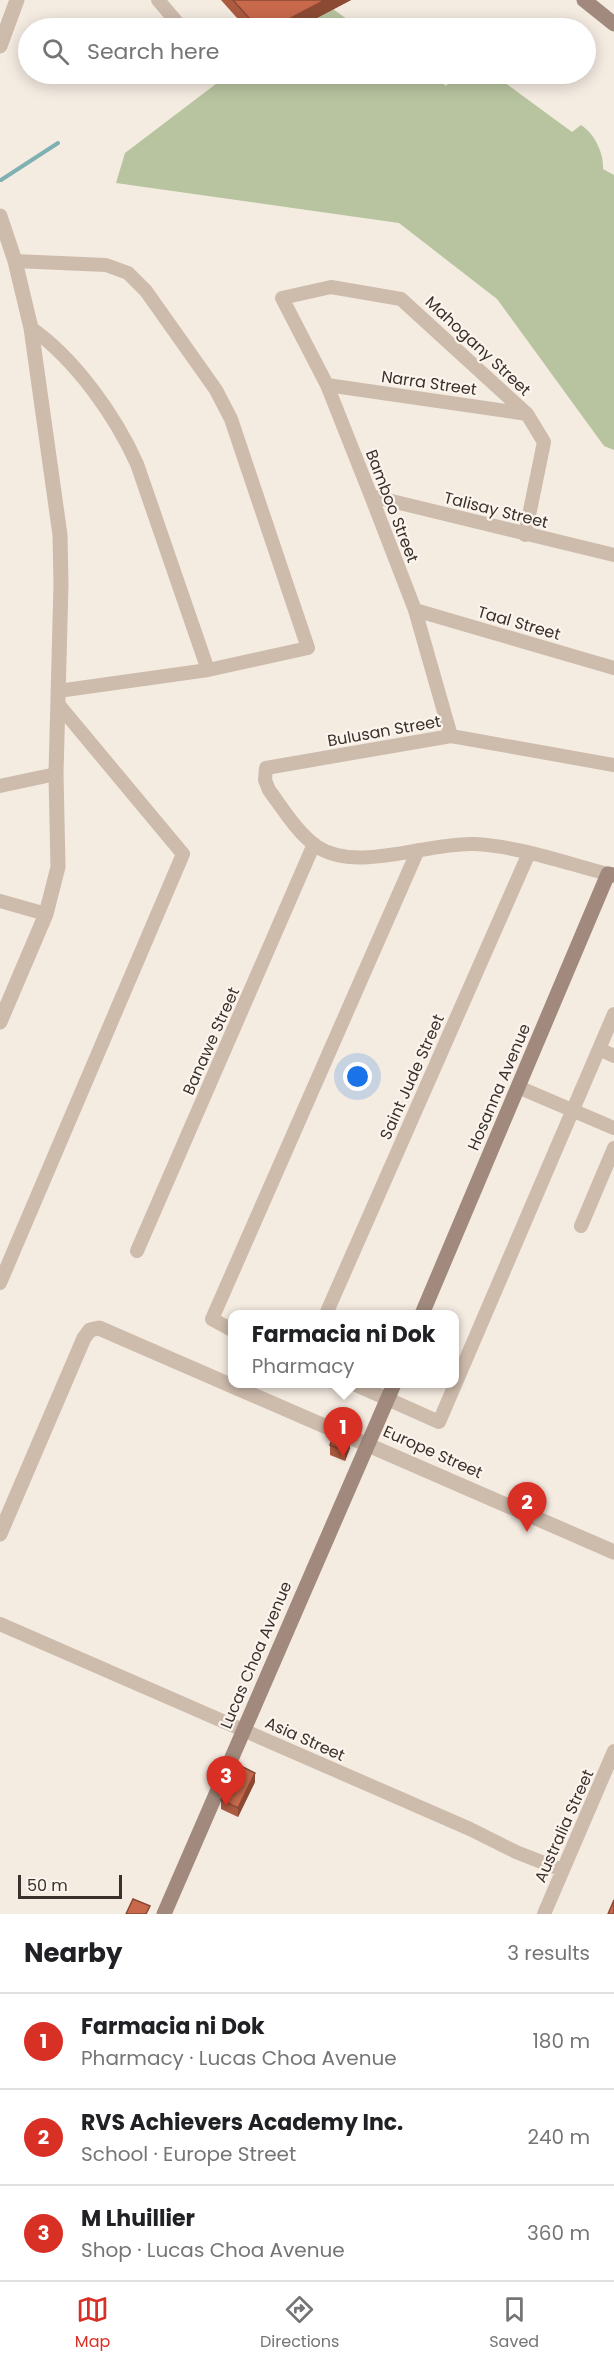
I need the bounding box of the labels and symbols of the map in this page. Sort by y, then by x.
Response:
street label: Mahogany Street [420,291,536,401]
street label: Narra Street [380,365,478,401]
street label: Bamboo Street [360,446,424,566]
street label: Talisay Street [441,486,551,534]
street label: Taal Street [475,600,563,646]
street label: Bulusan Street [325,710,443,752]
street label: Banawe Street [177,983,245,1099]
street label: Saint Jude Street [374,1010,450,1143]
street label: Hosanna Avenue [462,1020,536,1154]
your location [343,1062,372,1091]
pin: 1 [324,1408,362,1457]
street label: Europe Street [380,1420,486,1484]
pin: 2 [508,1482,546,1532]
street label: Lucas Choa Avenue [214,1578,298,1732]
street label: Asia Street [261,1711,349,1767]
pin: 3 [206,1756,246,1806]
street label: Australia Street [529,1766,599,1886]
scale bar [18,1872,122,1900]

